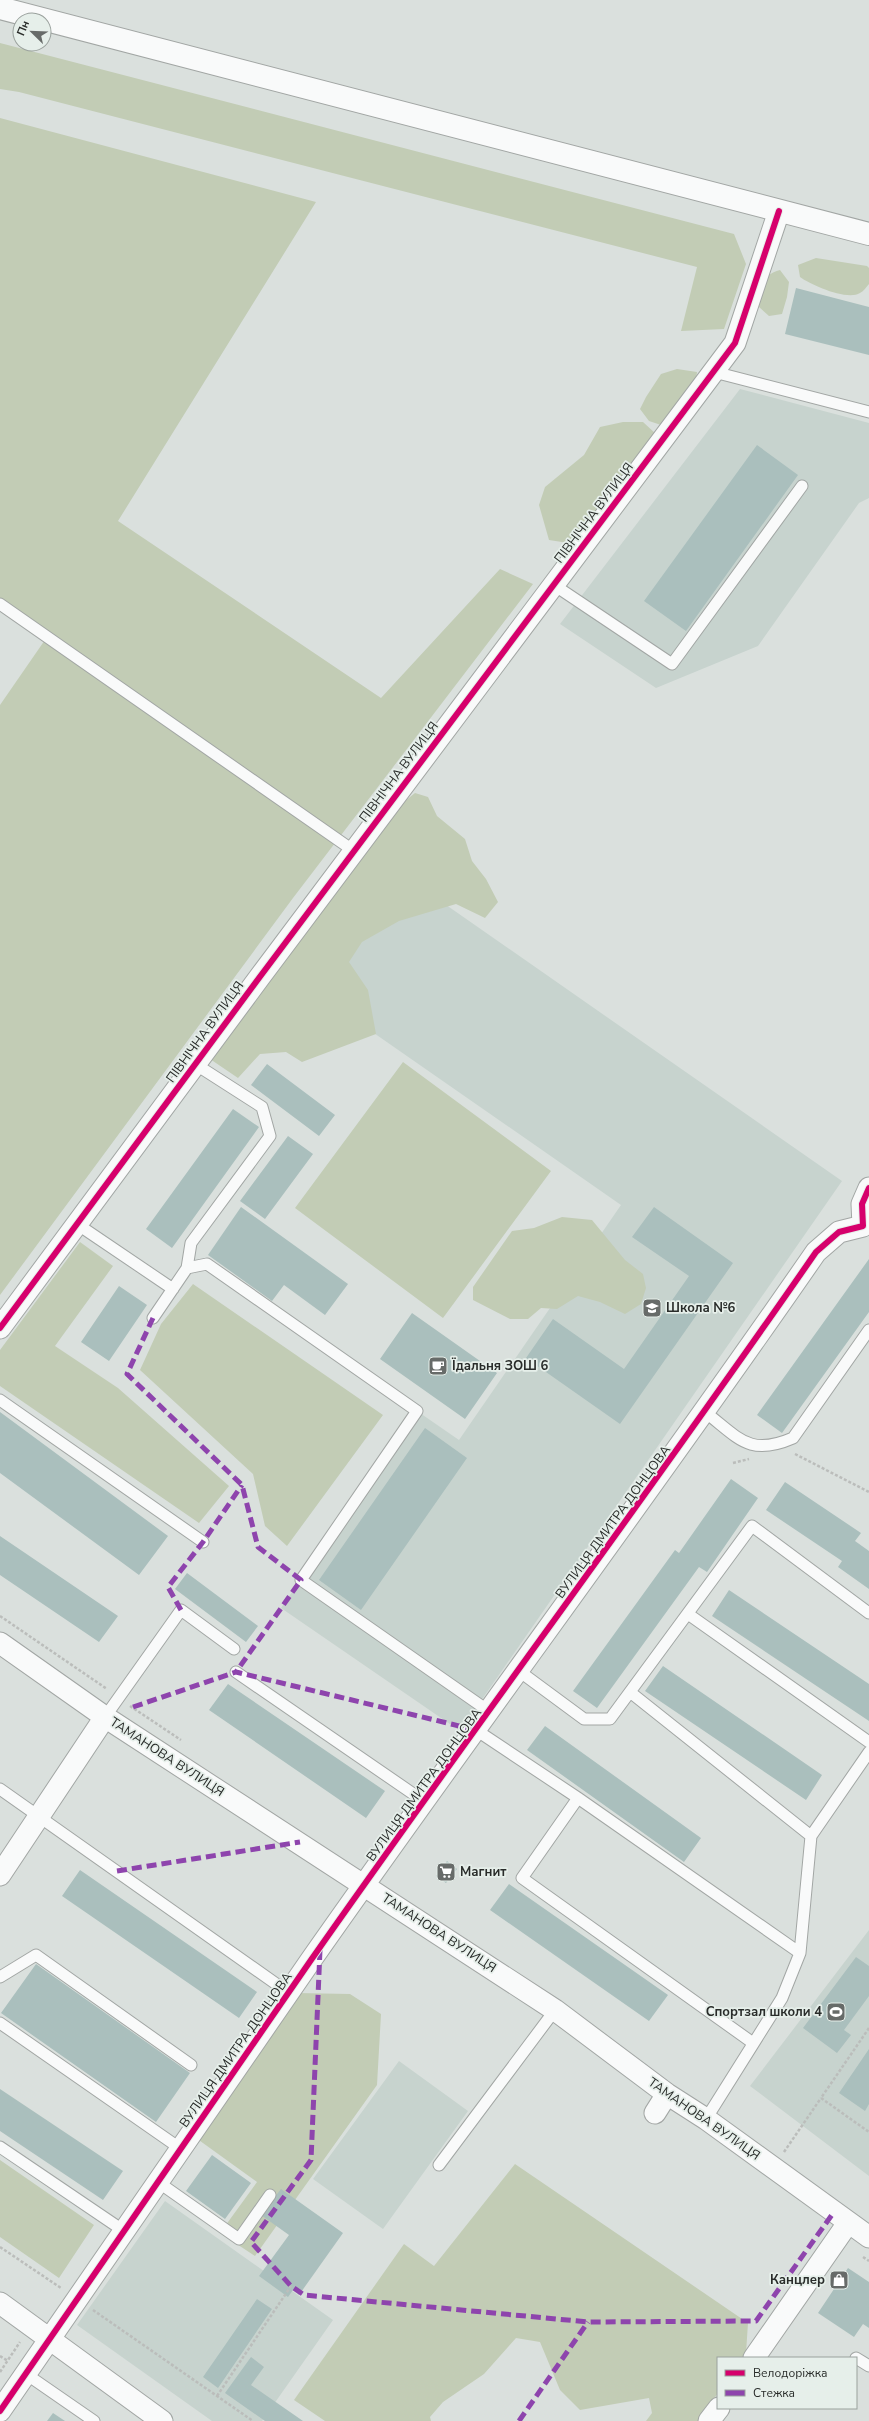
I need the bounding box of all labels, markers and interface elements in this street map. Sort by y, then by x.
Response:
north arrow [12,12,52,52]
text: Пн [13,18,33,38]
street label: ПІВНІЧНА ВУЛИЦЯ [550,459,638,567]
street label: ПІВНІЧНА ВУЛИЦЯ [355,718,443,826]
street label: ПІВНІЧНА ВУЛИЦЯ [162,977,248,1087]
school or university icon: Школа №6 [641,1297,663,1319]
place label: Школа №6 [666,1299,736,1317]
cafe icon: Їдальня ЗОШ 6 [427,1355,449,1377]
place label: Їдальня ЗОШ 6 [451,1357,549,1375]
street label: ВУЛИЦЯ ДМИТРА ДОНЦОВА [551,1441,675,1602]
street label: ВУЛИЦЯ ДМИТРА ДОНЦОВА [362,1704,486,1865]
street label: ТАМАНОВА ВУЛИЦЯ [106,1713,228,1801]
supermarket icon: Магнит [435,1861,457,1883]
place label: Магнит [460,1863,507,1881]
street label: ТАМАНОВА ВУЛИЦЯ [378,1889,500,1977]
street label: ВУЛИЦЯ ДМИТРА ДОНЦОВА [175,1968,297,2131]
sports icon: Спортзал школи 4 [825,2001,847,2023]
place label: Спортзал школи 4 [706,2003,822,2021]
street label: ТАМАНОВА ВУЛИЦЯ [644,2073,764,2165]
shop icon: Канцлер [828,2269,850,2291]
place label: Канцлер [770,2271,825,2289]
legend [717,2357,857,2409]
text: Велодоріжка [753,2365,827,2381]
text: Стежка [753,2385,795,2401]

